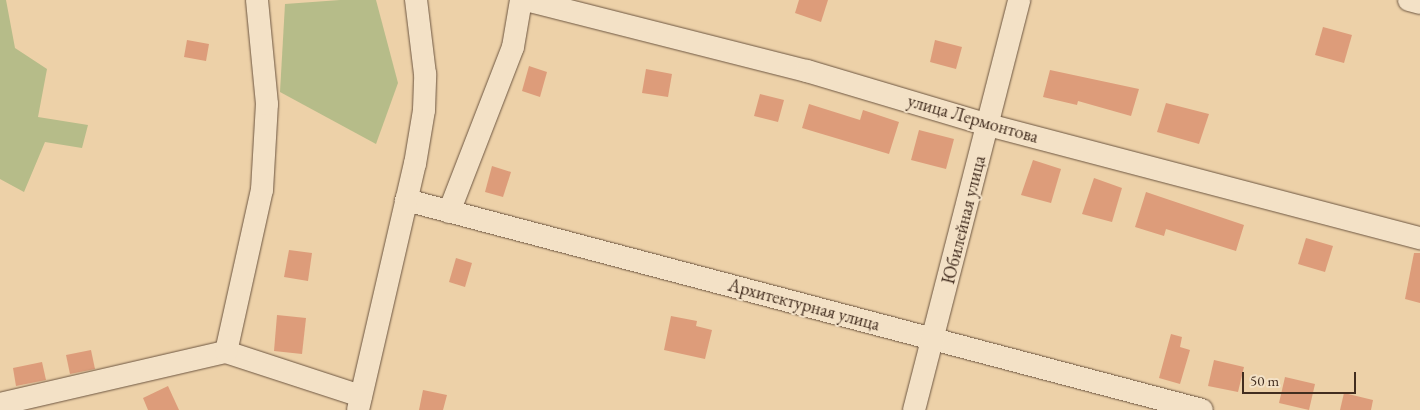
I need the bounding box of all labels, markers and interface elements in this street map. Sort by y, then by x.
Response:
street label: улица Лермонтова [905,90,1041,148]
street label: Юбилейная улица [938,153,990,287]
street label: Архитектурная улица [726,274,882,336]
scale bar [1245,362,1359,394]
text: 50 m [1250,371,1279,390]

